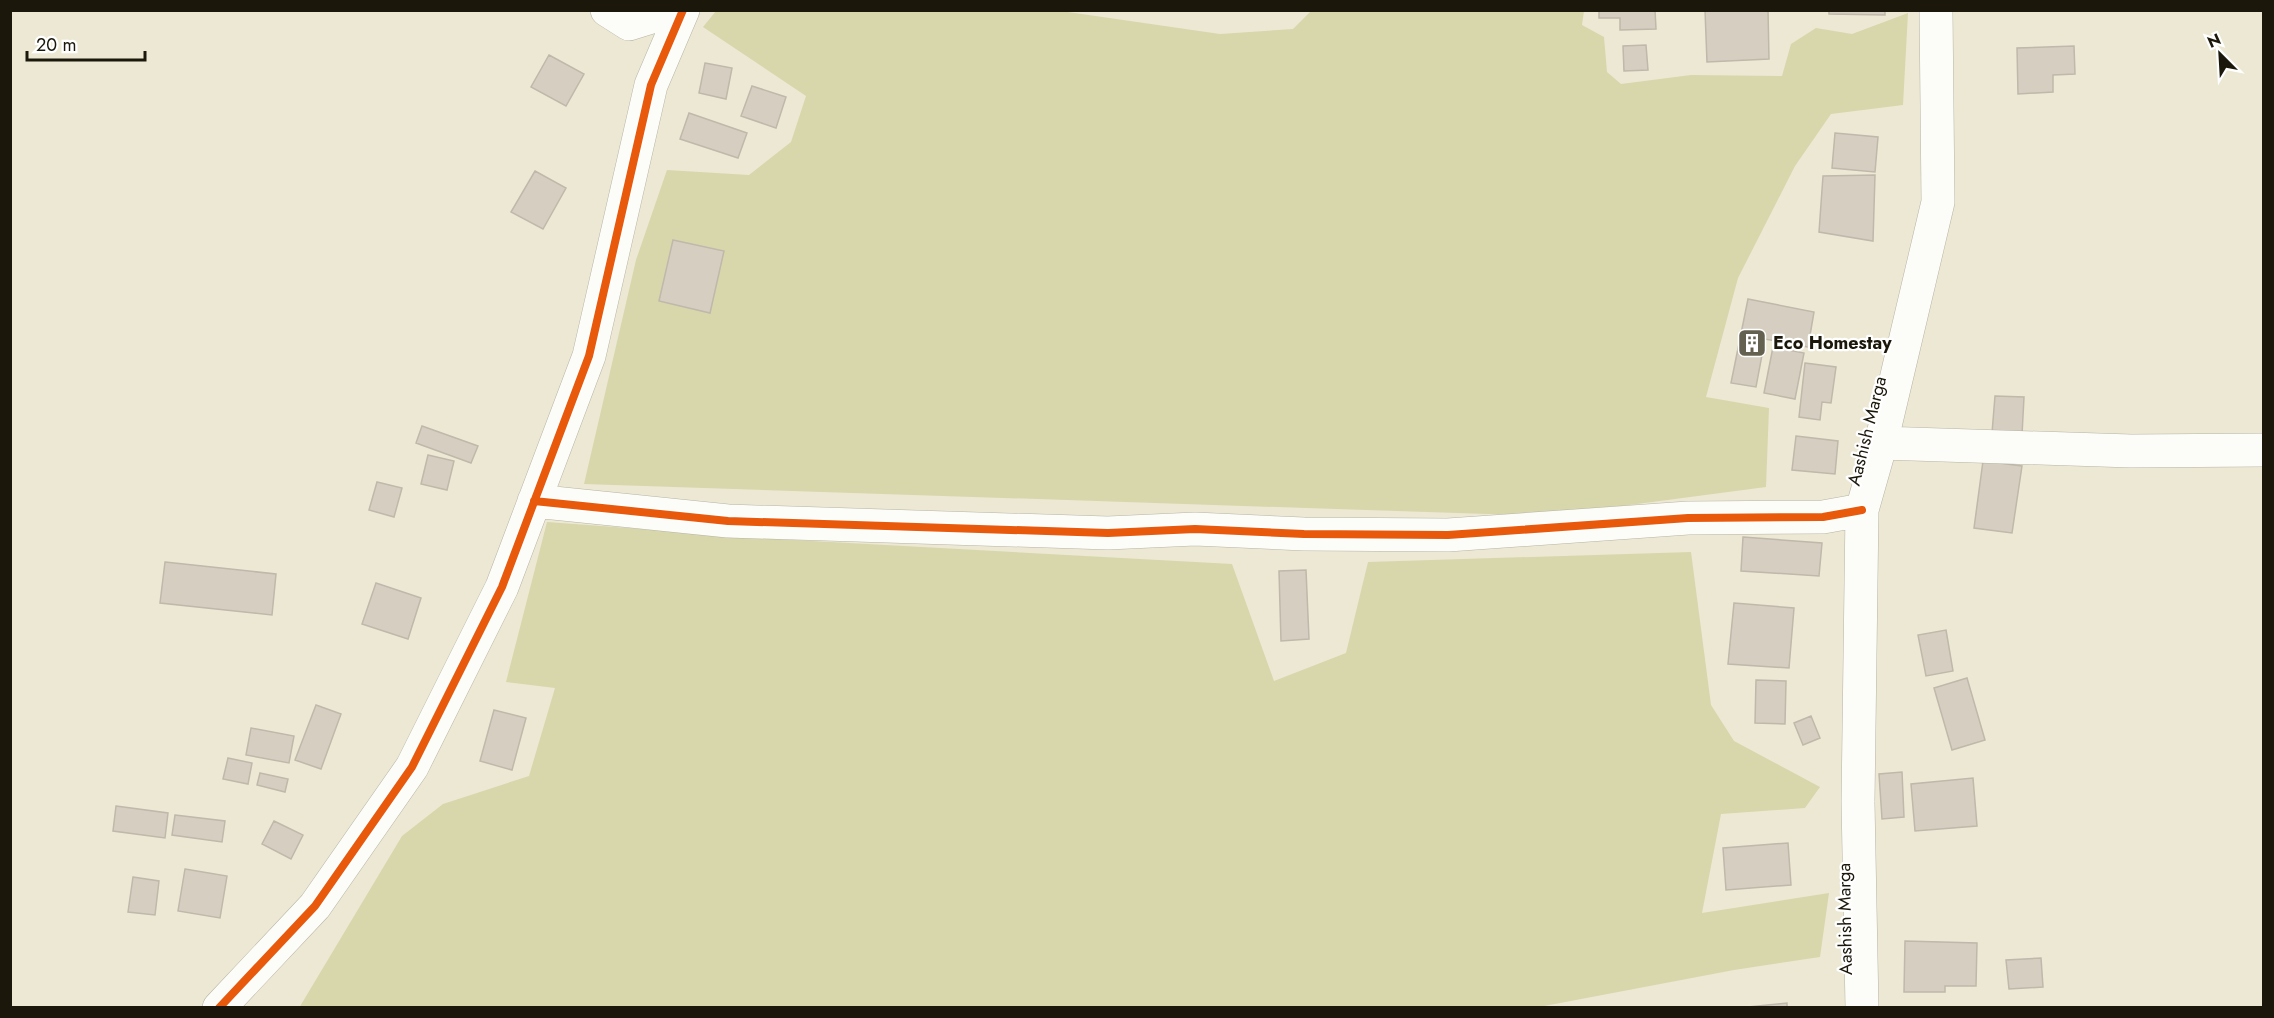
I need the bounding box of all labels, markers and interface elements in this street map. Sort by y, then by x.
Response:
scale bar [27,24,146,62]
north arrow [2190,24,2250,84]
text: N [2204,28,2225,54]
text: 20 m [36,32,76,58]
building icon: Eco Homestay [1736,327,1768,359]
place label: Eco Homestay [1773,330,1892,356]
street label: Aashish Marga [1841,373,1893,489]
street label: Aashish Marga [1831,863,1859,975]

